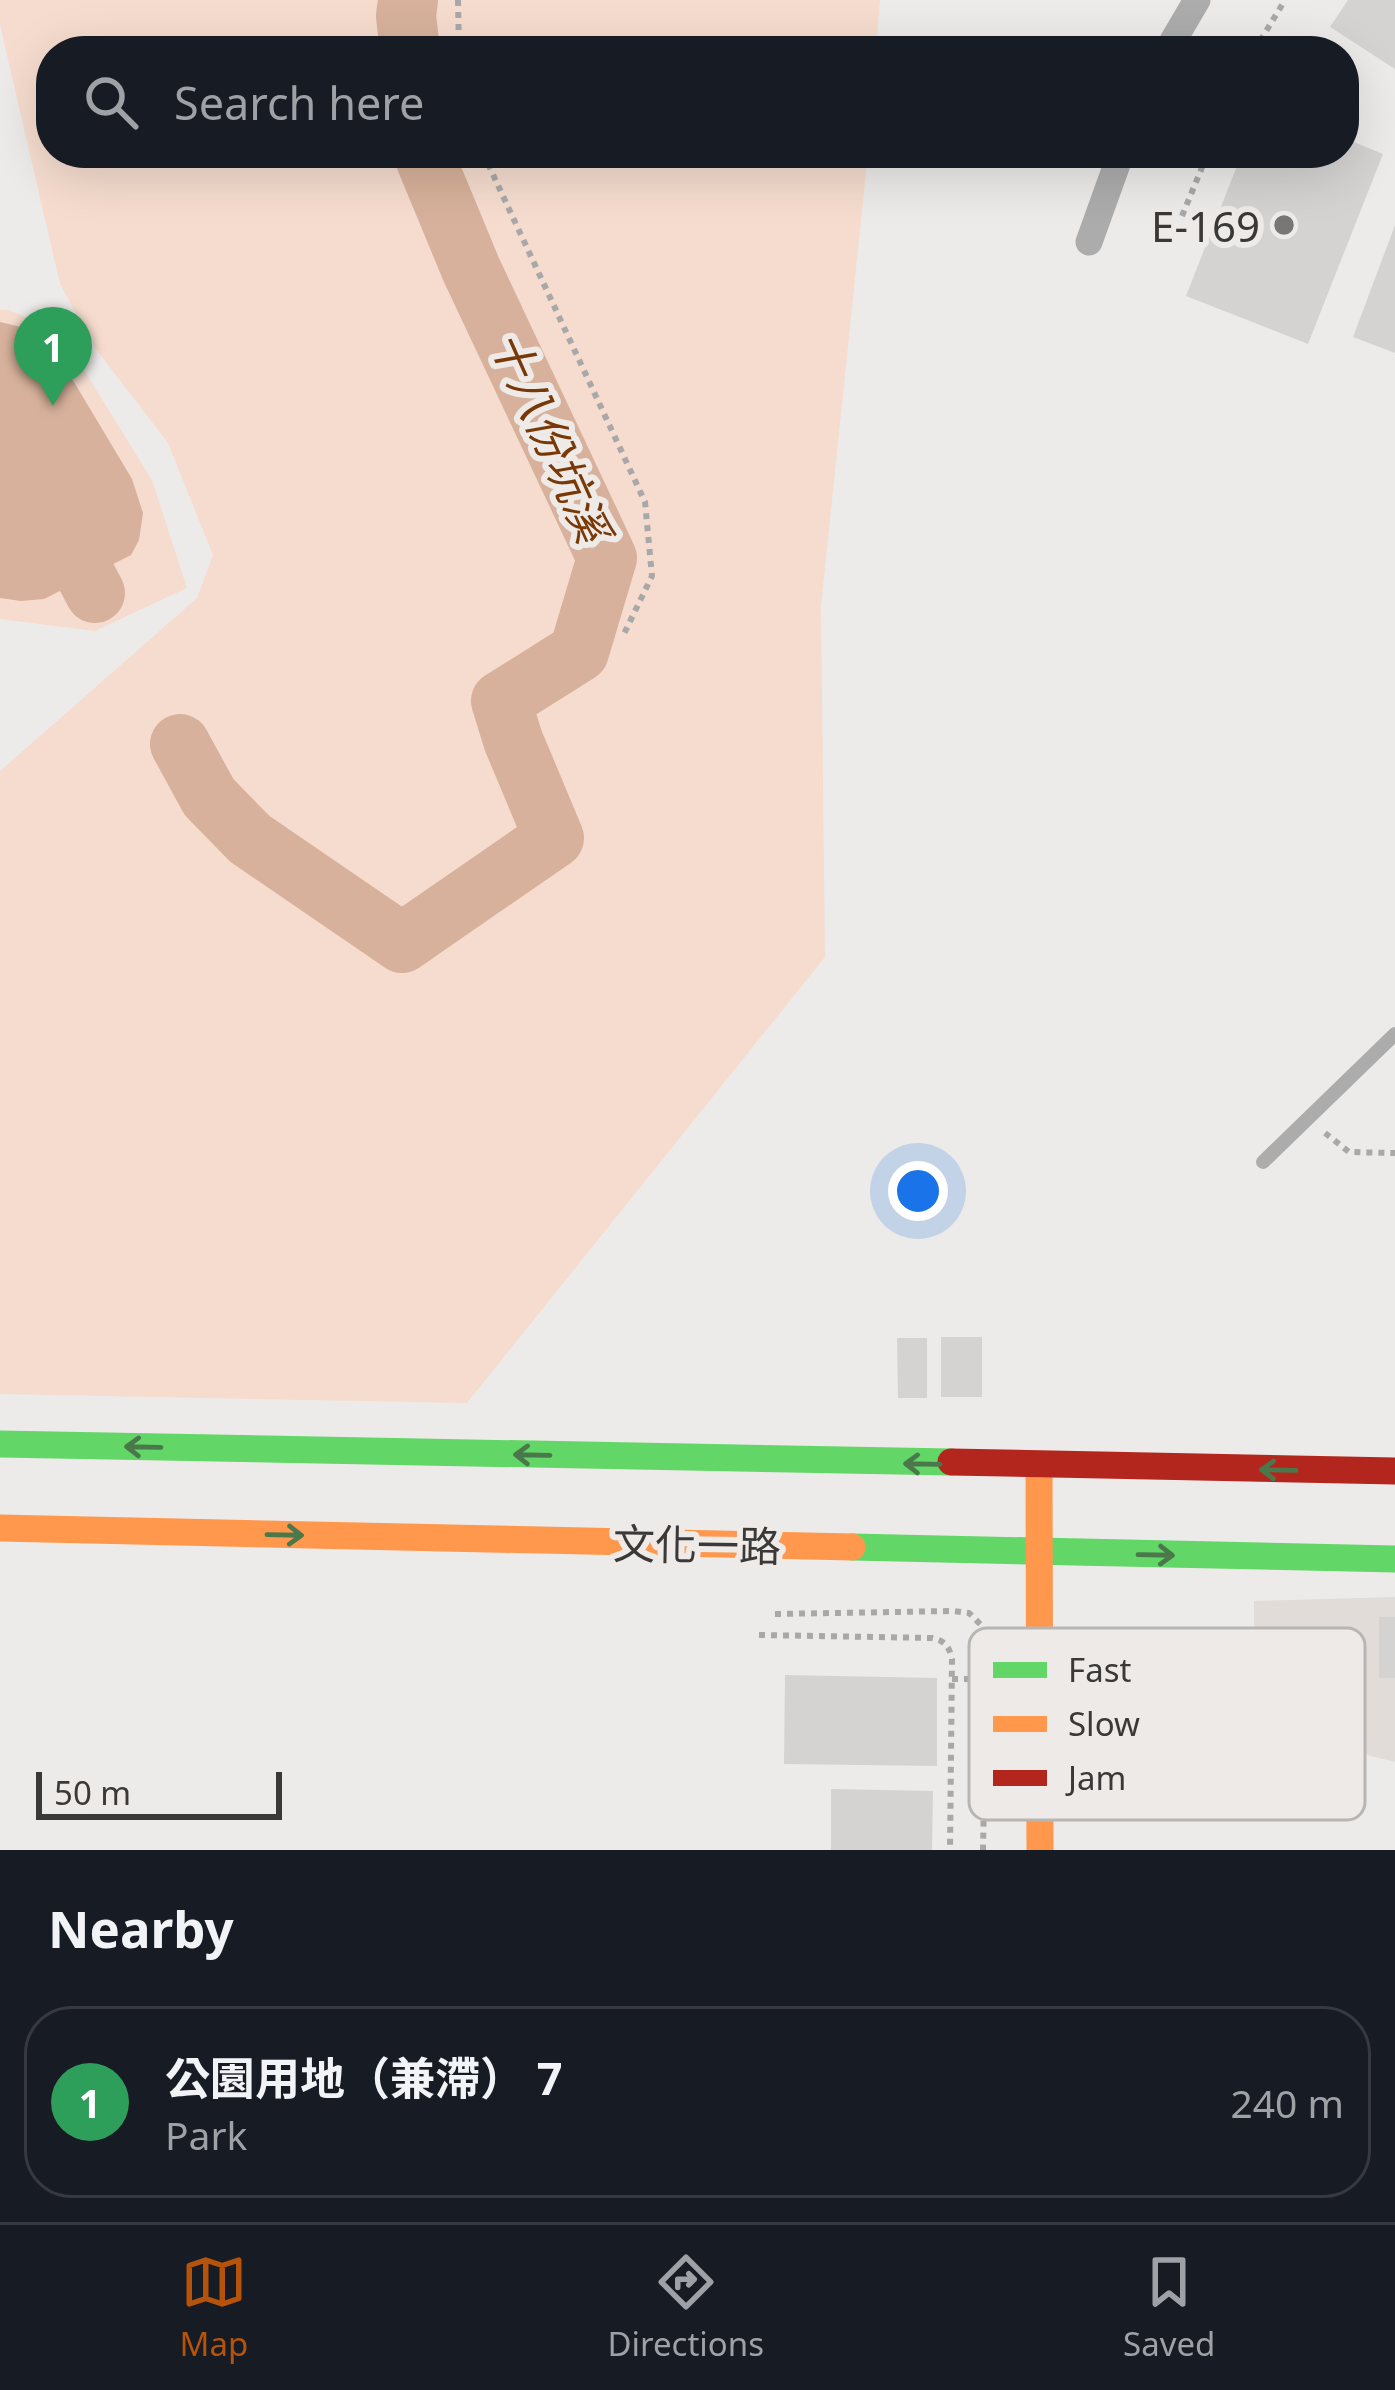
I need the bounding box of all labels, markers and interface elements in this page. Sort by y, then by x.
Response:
search box [36,36,1359,168]
icon: search [78,69,144,135]
text: Search here [174,72,424,133]
place label: E-169 [1151,197,1260,254]
marker: E-169 [1271,212,1297,238]
pin: 1 [14,307,92,406]
water label: 十八份坑溪 [477,321,627,557]
your location [888,1161,948,1221]
one-way arrow [124,1435,163,1458]
one-way arrow [513,1444,552,1467]
one-way arrow [903,1452,942,1475]
one-way arrow [1259,1458,1298,1481]
street label: 文化一路 [613,1514,781,1574]
one-way arrow [265,1523,304,1546]
one-way arrow [1136,1543,1175,1566]
legend [969,1628,1365,1820]
text: Fast [1068,1647,1131,1692]
text: Slow [1068,1701,1140,1746]
text: Jam [1065,1755,1126,1800]
scale bar [36,1766,282,1819]
text: 50 m [54,1770,131,1815]
text: Nearby [48,1893,234,1963]
text: 公園用地（兼滯） 7 [165,2047,562,2108]
text: 1 [79,2076,101,2129]
text: 240 m [1230,2076,1344,2129]
text: Park [165,2108,247,2161]
tab: Map [180,2249,248,2366]
tab: Directions [607,2249,764,2366]
tab: Saved [1123,2249,1215,2366]

